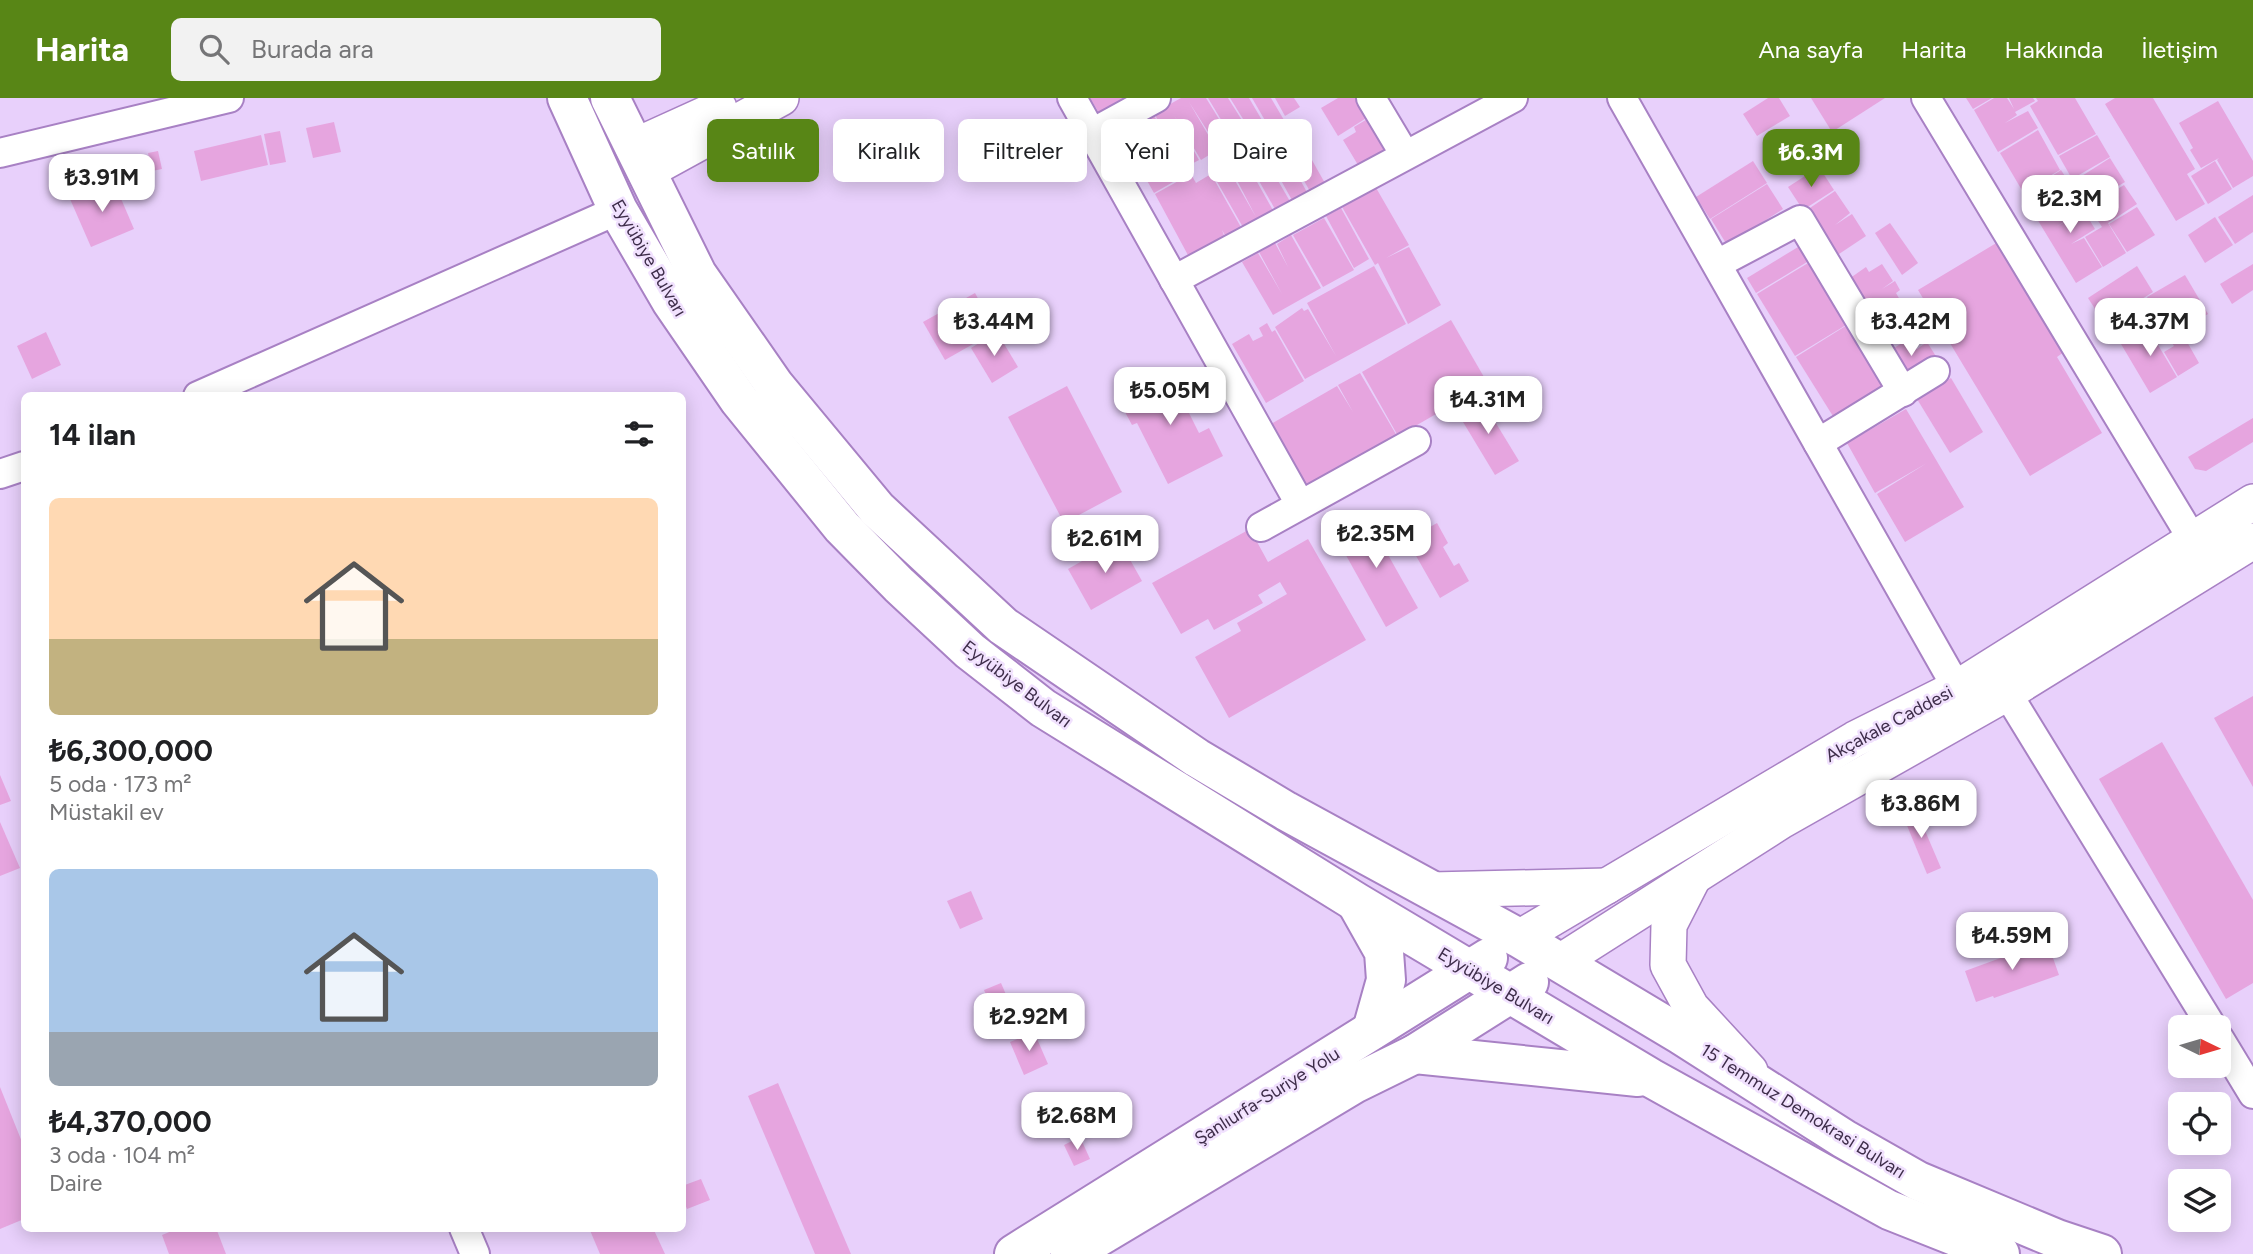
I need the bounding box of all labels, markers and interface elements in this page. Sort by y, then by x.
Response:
search box [171,18,661,81]
text: Harita [35,30,129,69]
icon: search [195,30,233,68]
text: Burada ara [251,33,374,65]
text: Ana sayfa [1758,35,1863,64]
text: Harita [1901,35,1966,64]
text: Hakkında [2004,35,2103,64]
text: İletişim [2141,35,2218,64]
chip: Satılık [707,119,819,182]
chip: Kiralık [833,119,944,182]
chip: Filtreler [958,119,1087,182]
chip: Yeni [1101,119,1194,182]
chip: Daire [1208,119,1312,182]
pin: ₺6.3M [1762,130,1860,189]
text: ₺6.3M [1779,138,1843,166]
pin: ₺3.91M [45,155,159,214]
text: ₺3.91M [65,163,139,191]
pin: ₺2.3M [2021,176,2119,235]
text: ₺2.3M [2038,184,2102,212]
street label: Eyyübiye Bulvarı [607,196,691,320]
pin: ₺3.44M [937,299,1051,358]
pin: ₺3.42M [1854,299,1968,358]
pin: ₺4.37M [2093,299,2207,358]
text: ₺3.44M [954,307,1034,335]
text: ₺3.42M [1871,307,1951,335]
text: ₺4.37M [2111,307,2189,335]
pin: ₺5.05M [1113,368,1227,427]
text: ₺5.05M [1130,376,1210,404]
pin: ₺4.31M [1431,376,1545,436]
text: ₺4.31M [1450,385,1526,413]
icon: filters [620,415,658,453]
text: 14 ilan [49,416,136,453]
pin: ₺2.35M [1319,510,1433,570]
pin: ₺2.61M [1048,516,1162,575]
text: ₺2.35M [1337,519,1415,547]
text: ₺2.61M [1068,524,1142,552]
icon: home [291,543,417,669]
street label: Eyyübiye Bulvarı [958,636,1076,732]
street label: Akçakale Caddesi [1821,681,1957,767]
text: ₺6,300,000 [49,732,213,769]
text: 5 oda · 173 m² [49,770,192,798]
pin: ₺3.86M [1864,780,1978,840]
text: ₺3.86M [1882,789,1960,817]
text: Müstakil ev [49,798,164,826]
pin: ₺4.59M [1955,912,2069,972]
icon: home [291,914,417,1040]
text: ₺4.59M [1972,921,2052,949]
street label: Eyyübiye Bulvarı [1434,943,1558,1029]
pin: ₺2.92M [972,993,1086,1053]
text: ₺2.92M [990,1002,1068,1030]
north arrow [2168,1015,2231,1078]
map controls [2168,1015,2231,1232]
street label: 15 Temmuz Demokrasi Bulvarı [1696,1039,1910,1183]
street label: Şanlıurfa-Suriye Yolu [1190,1042,1344,1150]
button: locate [2168,1092,2231,1155]
pin: ₺2.68M [1020,1093,1134,1152]
text: ₺2.68M [1037,1101,1117,1129]
text: ₺4,370,000 [49,1103,212,1140]
text: 3 oda · 104 m² [49,1141,195,1169]
text: Daire [49,1169,102,1197]
button: layers [2168,1169,2231,1232]

